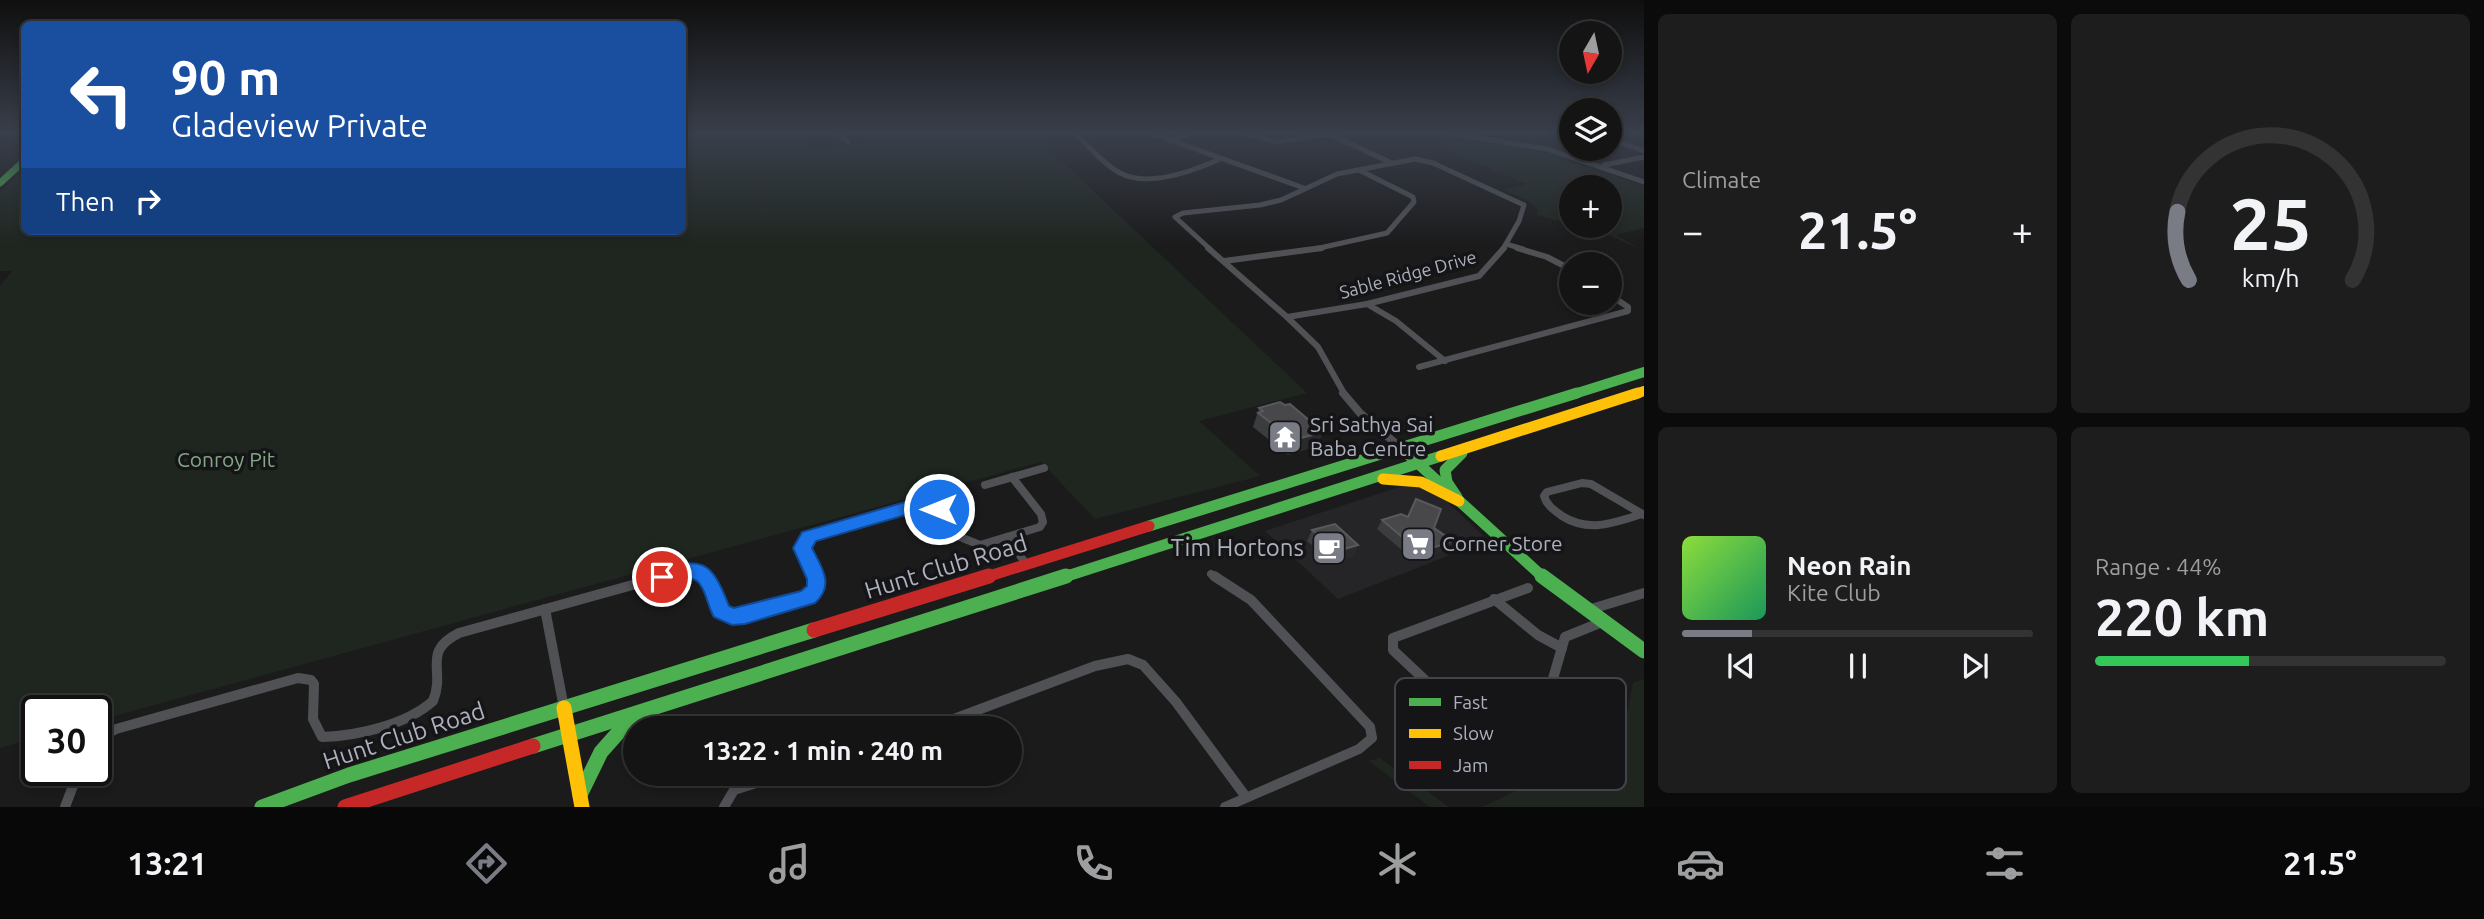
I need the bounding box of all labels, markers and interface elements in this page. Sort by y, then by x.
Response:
north arrow [1559,21,1622,84]
map controls [1559,21,1622,315]
icon: left [56,49,147,140]
text: 90 m [171,49,280,104]
button: layers [1559,98,1622,161]
text: Gladeview Private [171,107,428,143]
text: Climate [1682,167,1761,192]
button: + [1559,175,1622,238]
icon: right [129,182,167,220]
text: 25 [2229,182,2312,264]
text: Then [56,187,115,216]
text: 21.5° [1798,201,1917,259]
text: − [1682,210,1703,252]
text: + [2012,210,2033,252]
street label: Sable Ridge Drive [1337,246,1478,302]
button: − [1559,252,1622,315]
text: km/h [2242,263,2299,291]
place label: Sri Sathya Sai Baba Centre [1310,412,1433,460]
temple icon: Sri Sathya Sai Baba Centre [1266,418,1304,456]
park label: Conroy Pit [177,447,275,471]
position arrow [902,472,976,546]
supermarket icon: Corner Store [1399,525,1437,563]
street label: Hunt Club Road [861,529,1030,604]
cafe icon: Tim Hortons [1310,529,1348,567]
place label: Corner Store [1442,531,1562,555]
place label: Tim Hortons [1171,534,1304,561]
pin [632,547,692,607]
text: Neon Rain [1787,551,1912,580]
text: Range · 44% [2095,554,2222,579]
icon: arrive [643,558,681,596]
text: Kite Club [1787,580,1881,605]
text: 220 km [2095,588,2269,646]
icon: previous [1722,647,1760,685]
icon: pause [1839,647,1877,685]
icon: next [1956,647,1994,685]
legend [1395,678,1626,790]
text: Fast [1453,691,1488,713]
speed limit sign: 30 [21,695,112,786]
street label: Hunt Club Road [319,697,488,774]
text: Slow [1453,722,1494,744]
text: 13:22 · 1 min · 240 m [702,736,943,765]
text: Jam [1453,754,1489,776]
icon: directions [462,839,511,888]
icon: music [765,839,814,888]
icon: phone [1069,839,1118,888]
icon: climate [1373,839,1422,888]
icon: car [1676,839,1725,888]
icon: filters [1980,839,2029,888]
text: 13:21 [127,845,207,881]
text: 21.5° [2283,845,2357,881]

